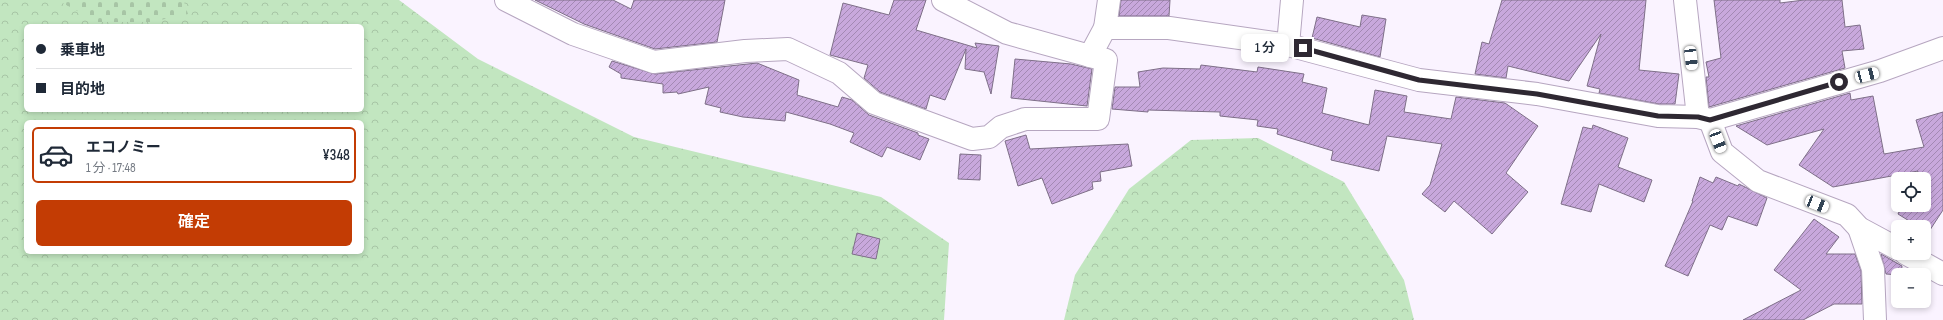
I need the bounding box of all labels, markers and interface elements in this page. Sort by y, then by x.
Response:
callout: 1 分 [1241,34,1289,62]
route end [1294,39,1312,57]
text: 1 分 [1255,40,1275,56]
text: 乗車地 [60,41,105,60]
car [1684,45,1698,71]
car [1854,66,1880,84]
route start [1830,73,1848,91]
text: 目的地 [60,80,105,99]
car [1708,128,1728,154]
icon: car [38,137,74,173]
text: エコノミー [86,138,161,157]
text: ¥348 [322,146,350,165]
text: 1 分 · 17:48 [86,160,136,176]
map controls [1891,172,1931,308]
button: locate [1891,172,1931,212]
car [1804,194,1830,214]
button: 確定 [36,200,352,246]
button: + [1891,220,1931,260]
button: − [1891,268,1931,308]

